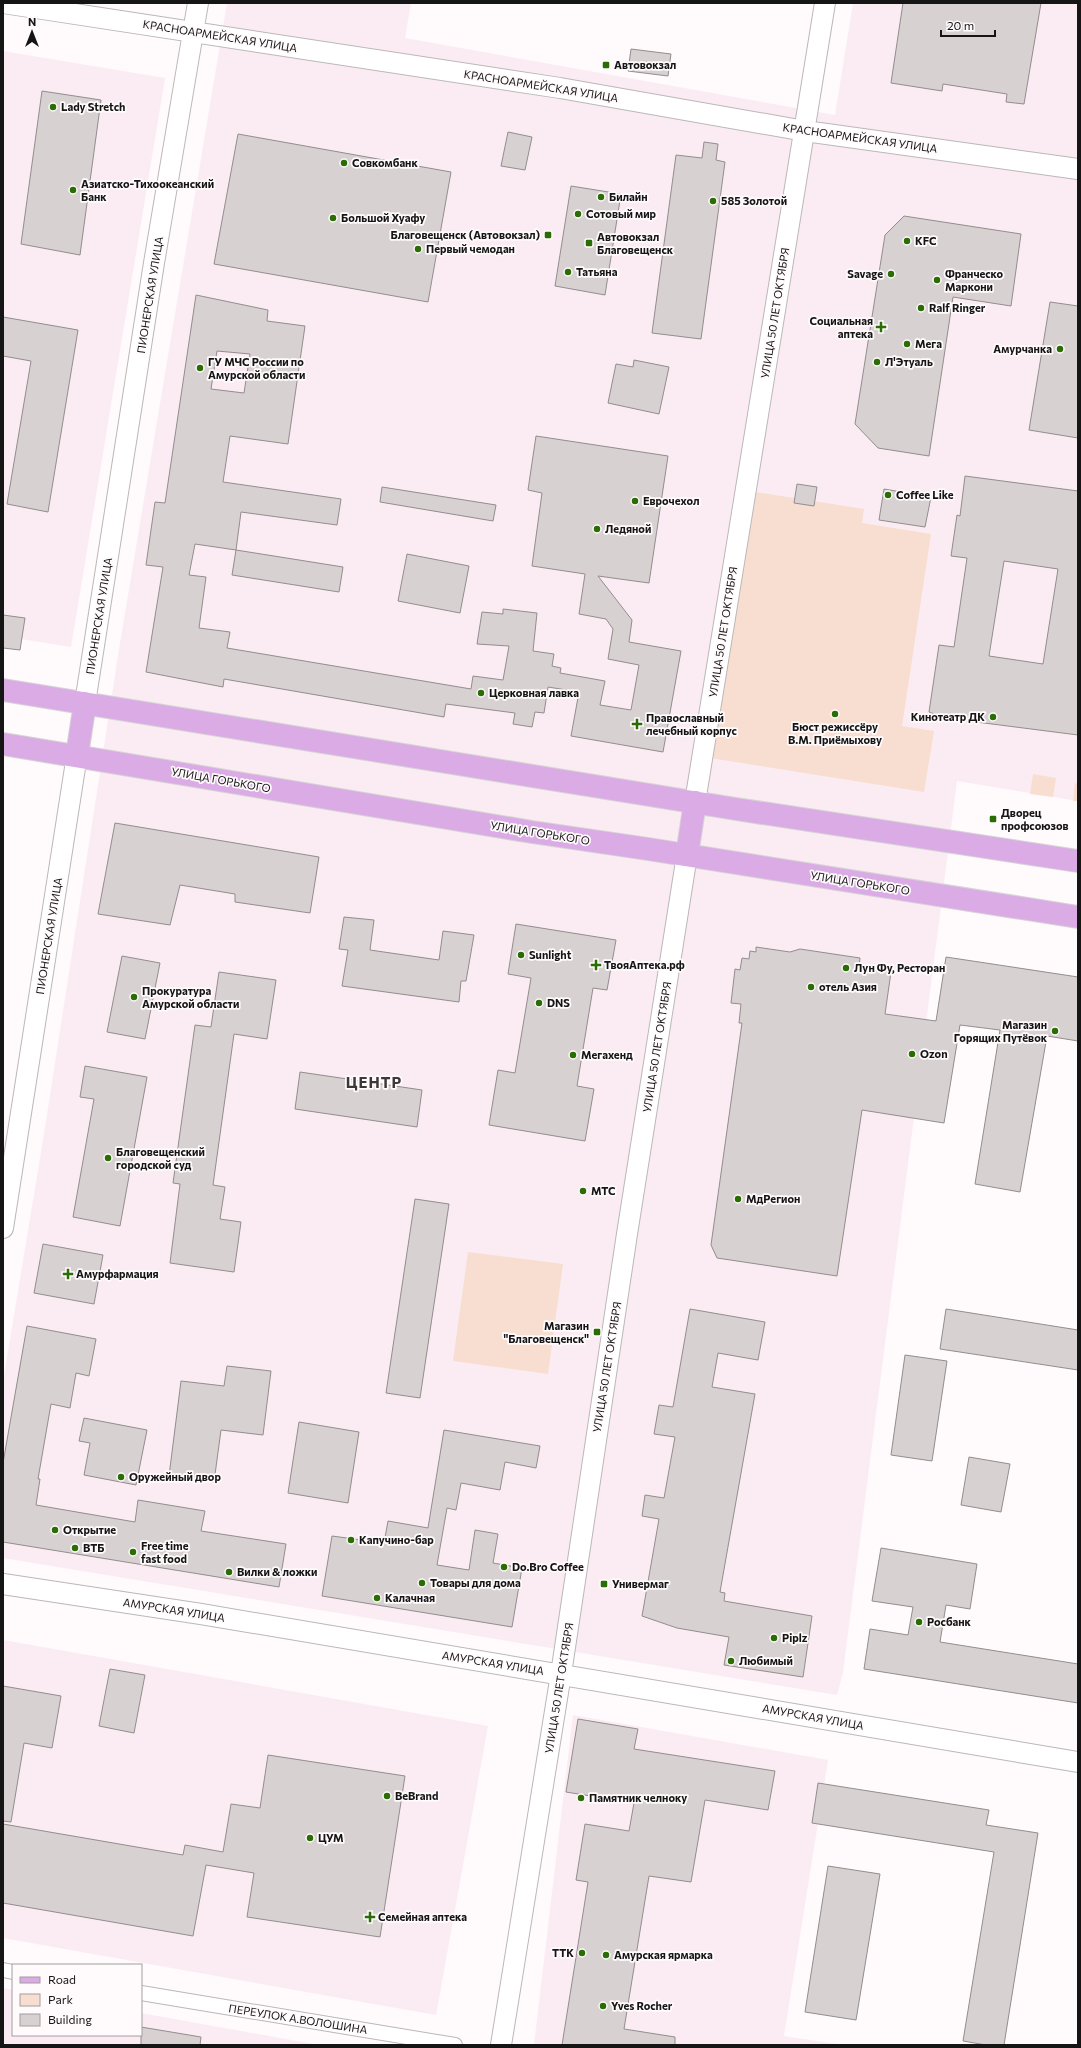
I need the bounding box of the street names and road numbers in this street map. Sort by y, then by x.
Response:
street label: КРАСНОАРМЕЙСКАЯ УЛИЦА [142,16,299,54]
street label: КРАСНОАРМЕЙСКАЯ УЛИЦА [463,66,620,104]
street label: КРАСНОАРМЕЙСКАЯ УЛИЦА [782,119,939,155]
street label: ПИОНЕРСКАЯ УЛИЦА [134,235,165,354]
street label: УЛИЦА 50 ЛЕТ ОКТЯБРЯ [758,246,791,379]
street label: ПИОНЕРСКАЯ УЛИЦА [83,556,114,675]
street label: УЛИЦА 50 ЛЕТ ОКТЯБРЯ [706,565,739,698]
street label: УЛИЦА ГОРЬКОГО [170,764,272,795]
street label: УЛИЦА ГОРЬКОГО [489,818,591,847]
street label: УЛИЦА ГОРЬКОГО [809,868,911,897]
street label: ПИОНЕРСКАЯ УЛИЦА [33,876,64,995]
street label: УЛИЦА 50 ЛЕТ ОКТЯБРЯ [640,980,673,1113]
street label: УЛИЦА 50 ЛЕТ ОКТЯБРЯ [590,1300,623,1433]
street label: АМУРСКАЯ УЛИЦА [122,1595,226,1624]
street label: УЛИЦА 50 ЛЕТ ОКТЯБРЯ [542,1621,575,1754]
street label: АМУРСКАЯ УЛИЦА [441,1648,545,1677]
street label: АМУРСКАЯ УЛИЦА [761,1701,865,1732]
street label: ПЕРЕУЛОК А.ВОЛОШИНА [228,2001,369,2036]

